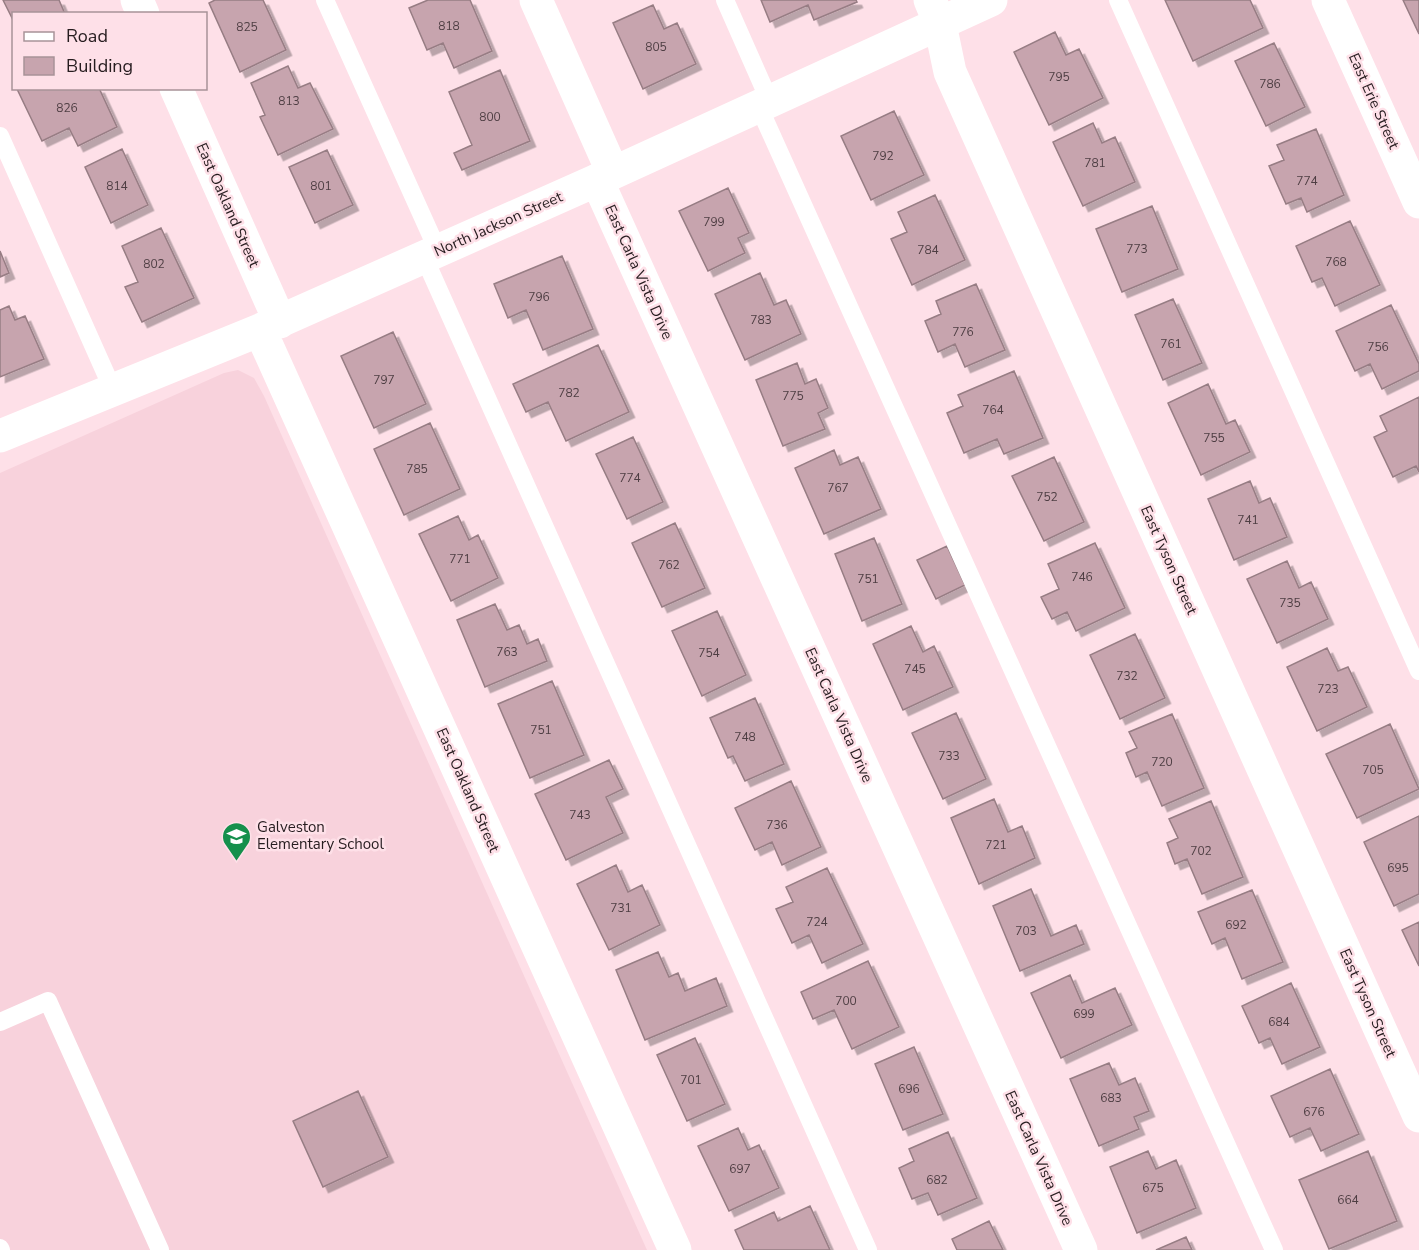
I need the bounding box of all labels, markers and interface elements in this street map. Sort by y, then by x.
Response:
legend [12,12,207,90]
house number: 818 [438,18,460,34]
house number: 825 [236,19,258,35]
text: Road [66,24,108,48]
house number: 805 [645,39,667,55]
street label: East Erie Street [1344,50,1404,153]
text: Building [66,54,133,78]
house number: 795 [1048,69,1070,85]
house number: 786 [1259,76,1281,92]
house number: 813 [278,93,300,109]
house number: 826 [56,100,78,116]
house number: 800 [479,109,501,125]
street label: East Oakland Street [192,140,265,271]
house number: 792 [872,148,894,164]
house number: 781 [1084,155,1106,171]
house number: 774 [1296,173,1318,189]
house number: 814 [106,178,128,194]
house number: 801 [310,178,332,194]
street label: North Jackson Street [431,186,566,261]
street label: East Carla Vista Drive [600,201,678,343]
house number: 799 [703,214,725,230]
house number: 773 [1126,241,1148,257]
house number: 784 [917,242,939,258]
house number: 768 [1325,254,1347,270]
house number: 802 [143,256,165,272]
house number: 796 [528,289,550,305]
house number: 783 [750,312,772,328]
house number: 776 [952,324,974,340]
house number: 761 [1160,336,1182,352]
house number: 756 [1367,339,1389,355]
house number: 797 [373,372,395,388]
house number: 782 [558,385,580,401]
house number: 775 [782,388,804,404]
house number: 764 [982,402,1004,418]
house number: 755 [1203,430,1225,446]
house number: 785 [406,461,428,477]
house number: 774 [619,470,641,486]
house number: 767 [827,480,849,496]
house number: 752 [1036,489,1058,505]
street label: East Tyson Street [1136,502,1202,618]
house number: 741 [1237,512,1259,528]
house number: 771 [449,551,471,567]
house number: 762 [658,557,680,573]
house number: 746 [1071,569,1093,585]
house number: 751 [857,571,879,587]
house number: 735 [1279,595,1301,611]
house number: 763 [496,644,518,660]
street label: East Carla Vista Drive [800,644,878,786]
house number: 754 [698,645,720,661]
house number: 745 [904,661,926,677]
house number: 732 [1116,668,1138,684]
house number: 723 [1317,681,1339,697]
house number: 751 [530,722,552,738]
street label: East Oakland Street [432,725,505,856]
house number: 748 [734,729,756,745]
house number: 733 [938,748,960,764]
house number: 720 [1151,754,1173,770]
house number: 705 [1362,762,1384,778]
house number: 743 [569,807,591,823]
place label: Galveston Elementary School [257,817,384,854]
house number: 736 [766,817,788,833]
school or university icon: Galveston Elementary School [220,820,252,862]
house number: 721 [985,837,1007,853]
house number: 702 [1190,843,1212,859]
house number: 695 [1387,860,1409,876]
house number: 731 [610,900,632,916]
house number: 724 [806,914,828,930]
house number: 692 [1225,917,1247,933]
house number: 703 [1015,923,1037,939]
street label: East Tyson Street [1335,945,1401,1061]
house number: 700 [835,993,857,1009]
house number: 699 [1073,1006,1095,1022]
house number: 684 [1268,1014,1290,1030]
house number: 701 [680,1072,702,1088]
house number: 696 [898,1081,920,1097]
street label: East Carla Vista Drive [1000,1087,1078,1229]
house number: 683 [1100,1090,1122,1106]
house number: 676 [1303,1104,1325,1120]
house number: 697 [729,1161,751,1177]
house number: 682 [926,1172,948,1188]
house number: 675 [1142,1180,1164,1196]
house number: 664 [1337,1192,1359,1208]

